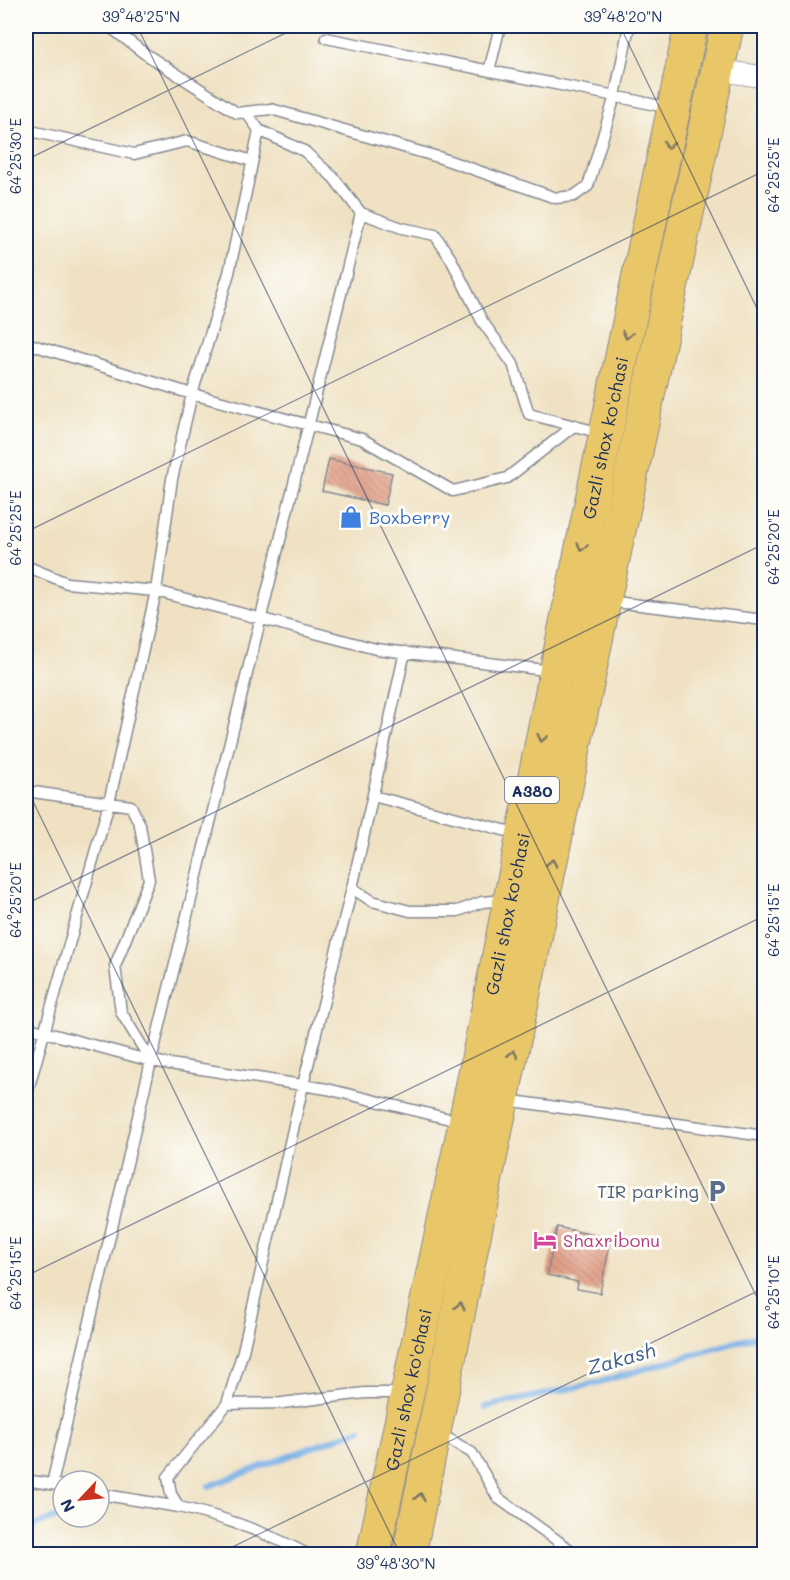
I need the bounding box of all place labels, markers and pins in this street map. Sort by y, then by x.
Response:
shop icon: Boxberry [338,504,364,530]
place label: Boxberry [369,505,450,529]
parking icon: TIR parking [704,1178,730,1204]
place label: TIR parking [597,1179,699,1203]
hotel icon: Shaxribonu [532,1227,558,1253]
place label: Shaxribonu [563,1228,660,1252]

